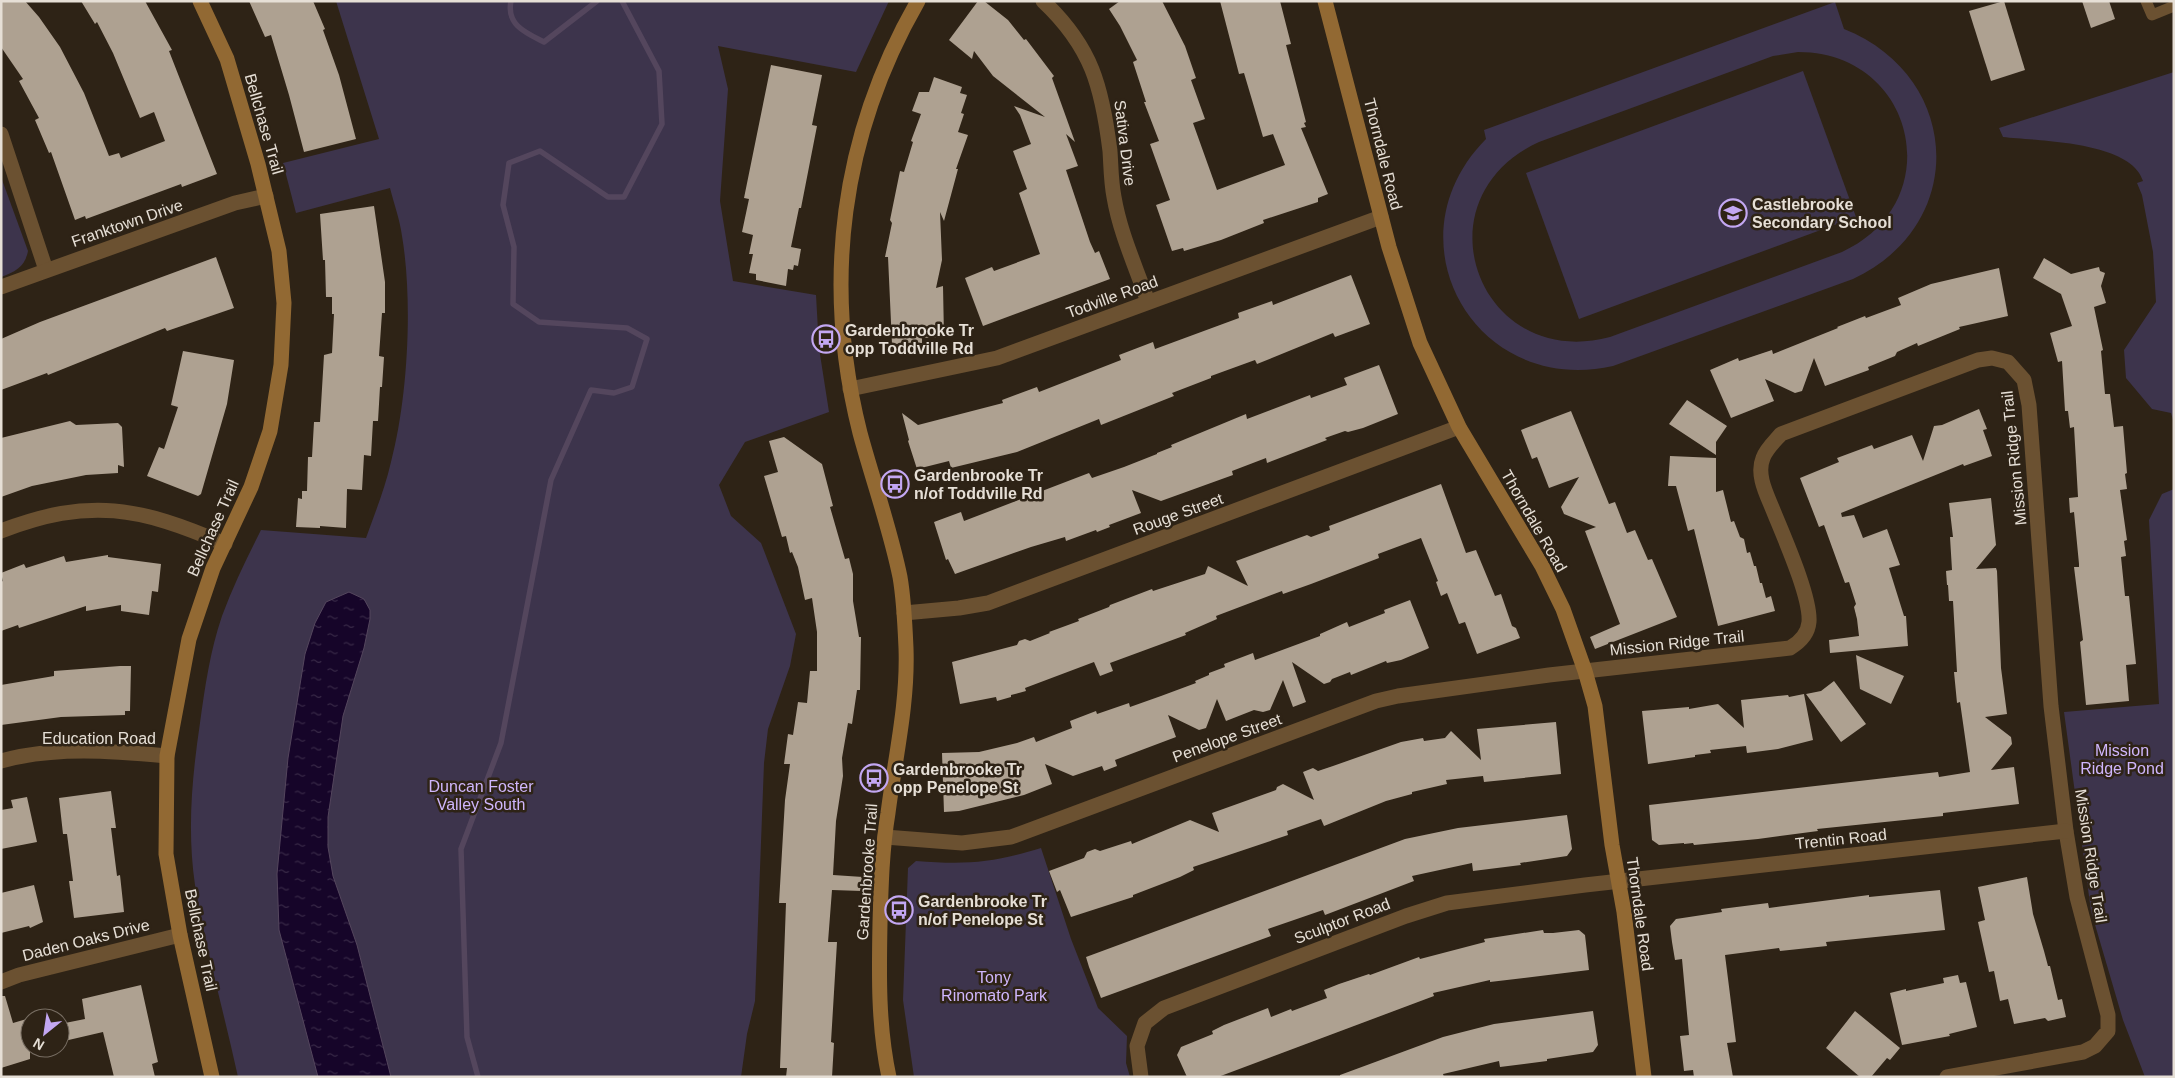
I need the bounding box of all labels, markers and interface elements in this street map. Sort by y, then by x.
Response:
street label: Bellchase Trail [241,72,287,176]
street label: Thorndale Road [1361,96,1405,212]
street label: Sativa Drive [1111,99,1139,187]
street label: Franktown Drive [69,196,185,250]
place label: Castlebrooke Secondary School [1752,196,1892,231]
school or university icon: Castlebrooke Secondary School [1718,198,1748,228]
street label: Todville Road [1064,273,1160,321]
place label: Gardenbrooke Tr opp Toddville Rd [845,322,974,357]
bus stop icon: Gardenbrooke Tr opp Toddville Rd [811,324,841,354]
street label: Mission Ridge Trail [1998,390,2030,526]
place label: Gardenbrooke Tr n/of Toddville Rd [914,467,1043,502]
street label: Thorndale Road [1498,467,1570,575]
bus stop icon: Gardenbrooke Tr n/of Toddville Rd [880,469,910,499]
street label: Bellchase Trail [184,477,242,579]
street label: Rouge Street [1131,490,1226,538]
street label: Mission Ridge Trail [1609,627,1745,659]
street label: Penelope Street [1170,710,1284,766]
street label: Education Road [42,730,156,747]
park label: Mission Ridge Pond [2080,742,2164,777]
place label: Gardenbrooke Tr opp Penelope St [893,761,1022,796]
bus stop icon: Gardenbrooke Tr opp Penelope St [859,763,889,793]
park label: Duncan Foster Valley South [429,778,534,813]
street label: Mission Ridge Trail [2072,788,2110,924]
street label: Gardenbrooke Trail [854,803,880,941]
street label: Trentin Road [1794,826,1888,852]
street label: Thorndale Road [1624,856,1656,972]
street label: Bellchase Trail [182,887,220,993]
place label: Gardenbrooke Tr n/of Penelope St [918,893,1047,928]
bus stop icon: Gardenbrooke Tr n/of Penelope St [884,895,914,925]
street label: Sculptor Road [1292,895,1392,947]
street label: Daden Oaks Drive [21,916,152,964]
park label: Tony Rinomato Park [941,969,1048,1004]
north arrow [20,1008,70,1058]
text: N [30,1035,47,1054]

